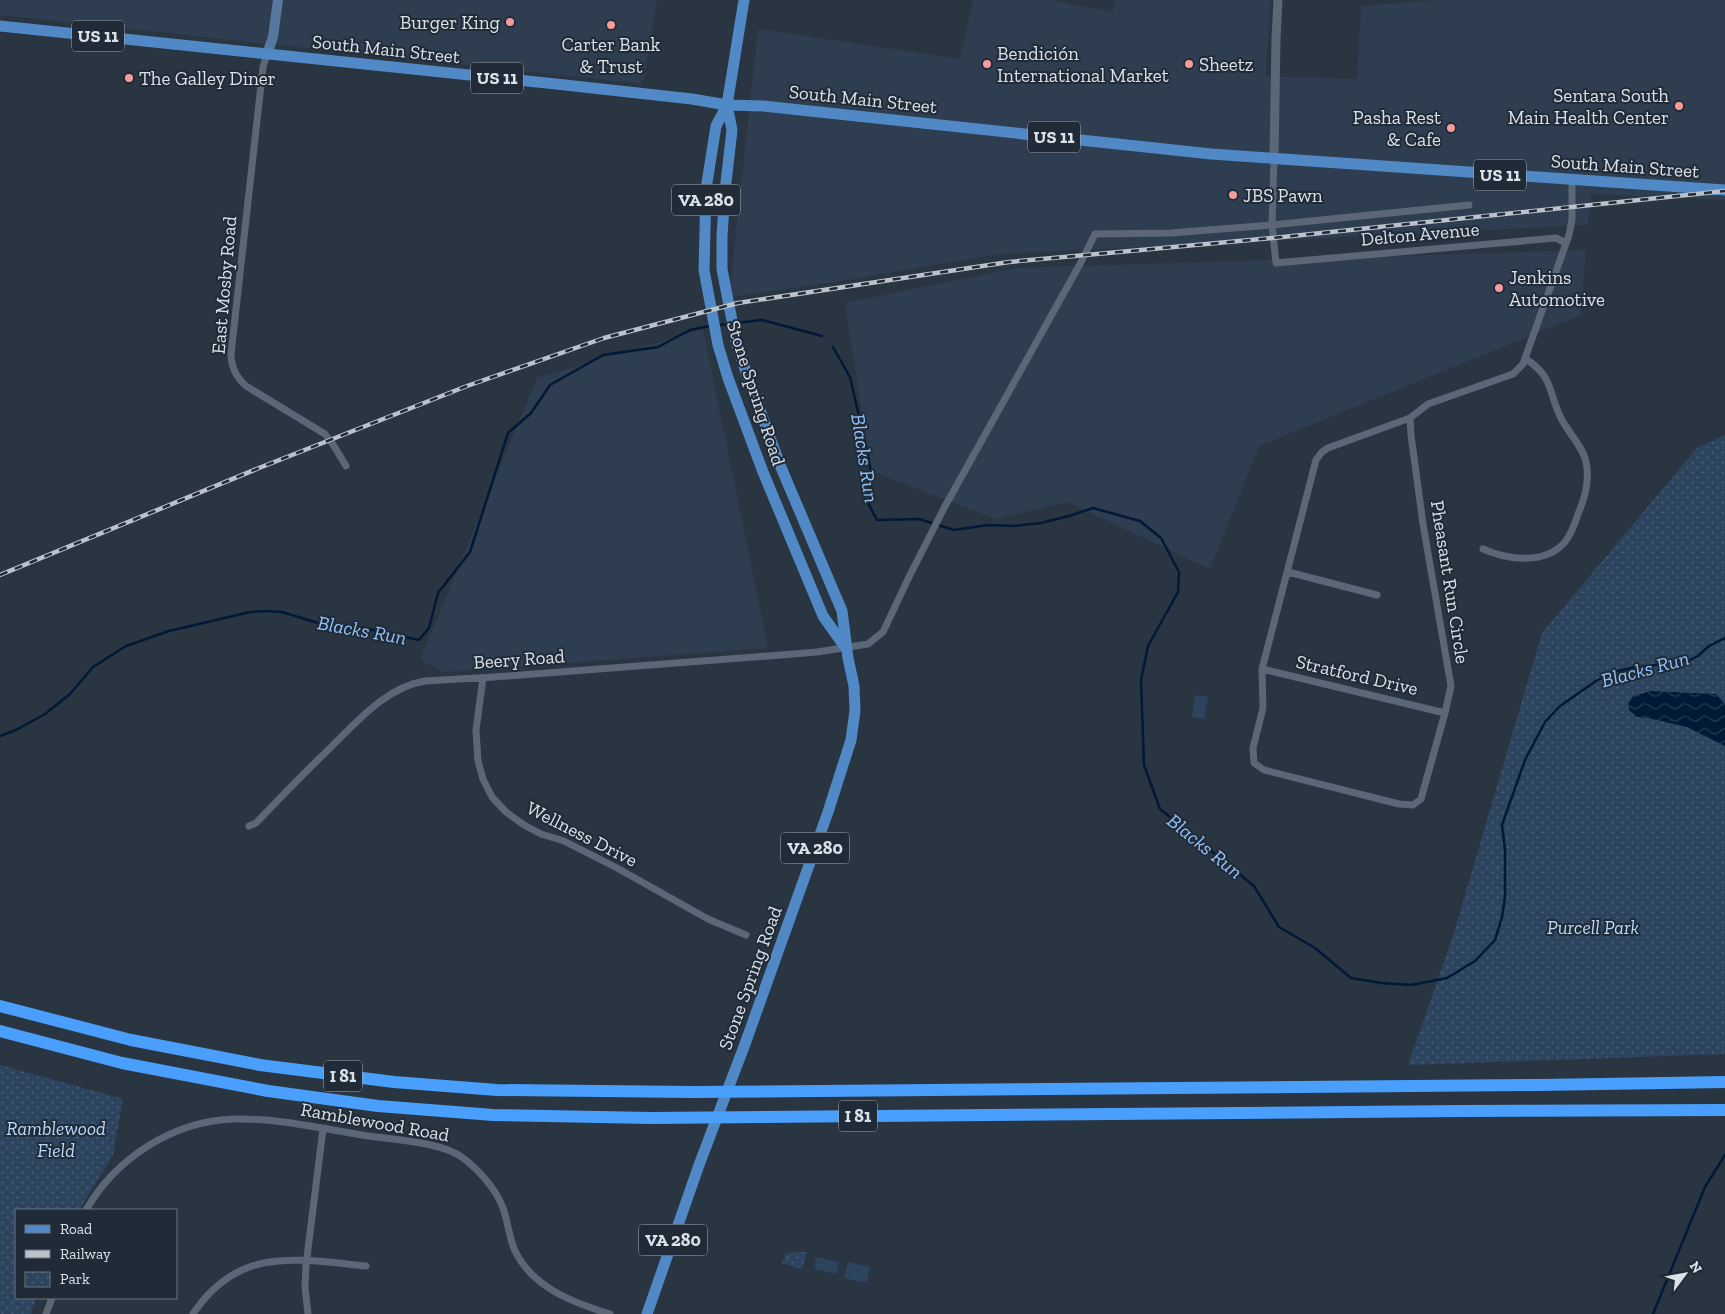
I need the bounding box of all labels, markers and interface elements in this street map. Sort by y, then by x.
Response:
place label: Burger King [400,11,501,34]
marker: Burger King [504,16,516,28]
marker: Carter Bank & Trust [605,19,617,31]
road number: US 11 [72,20,124,52]
street label: South Main Street [311,30,461,68]
place label: Carter Bank & Trust [562,33,661,78]
place label: Bendición International Market [997,42,1169,87]
place label: Sheetz [1199,53,1254,76]
marker: Bendición International Market [981,58,993,70]
marker: Sheetz [1183,58,1195,70]
road number: US 11 [471,62,523,94]
place label: The Galley Diner [139,67,276,90]
marker: The Galley Diner [123,72,135,84]
street label: South Main Street [788,80,938,118]
place label: Sentara South Main Health Center [1508,84,1669,129]
marker: Sentara South Main Health Center [1673,100,1685,112]
place label: Pasha Rest & Cafe [1353,106,1441,151]
road number: US 11 [1028,121,1080,152]
marker: Pasha Rest & Cafe [1445,122,1457,134]
street label: South Main Street [1550,149,1700,183]
road number: US 11 [1474,160,1526,190]
road number: VA 280 [672,184,740,216]
place label: JBS Pawn [1243,184,1323,207]
marker: JBS Pawn [1227,189,1239,201]
street label: East Mosby Road [207,214,242,355]
street label: Delton Avenue [1360,217,1480,251]
place label: Jenkins Automotive [1509,266,1605,311]
marker: Jenkins Automotive [1493,282,1505,294]
street label: Stone Spring Road [722,317,791,469]
water label: Blacks Run [846,412,884,504]
street label: Pheasant Run Circle [1426,499,1474,666]
water label: Blacks Run [316,610,408,650]
street label: Beery Road [472,644,566,674]
water label: Blacks Run [1598,646,1692,692]
street label: Stratford Drive [1294,650,1420,700]
street label: Wellness Drive [523,796,641,872]
water label: Blacks Run [1162,808,1248,884]
road number: VA 280 [781,832,849,864]
street label: Stone Spring Road [713,902,787,1053]
park label: Purcell Park [1547,916,1639,939]
road number: I 81 [324,1060,362,1092]
street label: Ramblewood Road [299,1098,452,1147]
road number: I 81 [839,1100,877,1132]
park label: Ramblewood Field [6,1117,106,1162]
legend [15,1209,178,1299]
text: Road [60,1220,93,1238]
road number: VA 280 [639,1224,707,1256]
text: Railway [60,1245,111,1263]
north arrow [1660,1249,1710,1299]
text: N [1686,1258,1706,1277]
text: Park [60,1270,90,1288]

